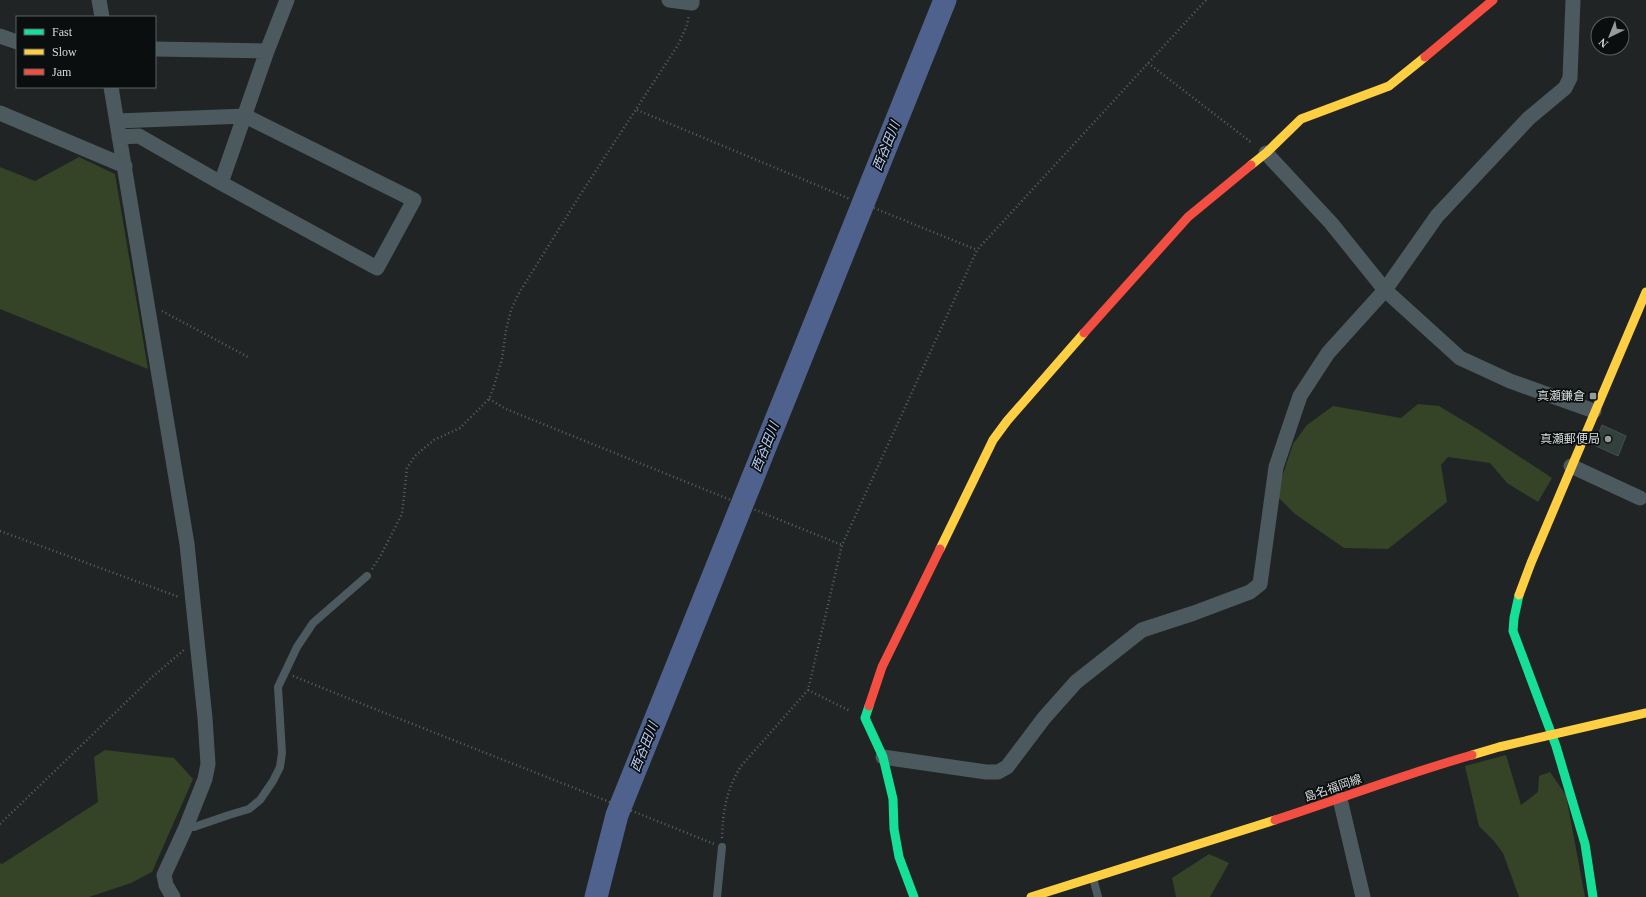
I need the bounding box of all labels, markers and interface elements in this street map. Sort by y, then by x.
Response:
legend [16,16,156,88]
north arrow [1590,16,1630,56]
text: Fast [52,25,73,39]
text: N [1596,36,1610,50]
text: Slow [52,45,77,59]
text: Jam [52,65,72,79]
water label: 西谷田川 [869,117,903,173]
place label: 真瀬鎌倉 [1537,389,1585,403]
marker: 真瀬鎌倉 [1588,391,1598,401]
water label: 西谷田川 [748,418,782,474]
place label: 真瀬郵便局 [1540,432,1600,446]
marker: 真瀬郵便局 [1603,434,1613,444]
water label: 西谷田川 [627,718,661,774]
street label: 島名福岡線 [1302,772,1364,804]

